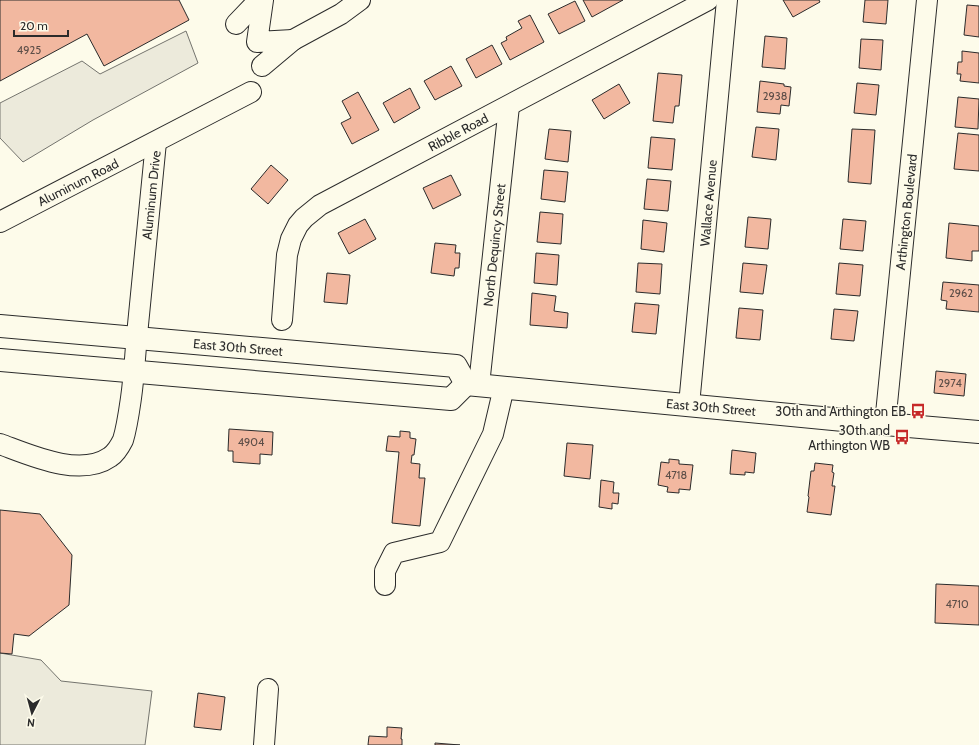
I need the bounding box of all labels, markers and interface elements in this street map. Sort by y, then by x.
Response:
scale bar [14,12,68,38]
text: 20 m [20,18,48,33]
house number: 4925 [17,43,41,57]
house number: 2938 [763,89,787,103]
street label: Ribble Road [425,110,491,154]
street label: Aluminum Drive [138,149,164,240]
street label: Arthington Boulevard [892,153,920,271]
street label: Aluminum Road [35,155,121,209]
street label: Wallace Avenue [696,159,720,247]
street label: North Dequincy Street [480,182,508,307]
house number: 2962 [949,286,973,300]
street label: East 30th Street [192,335,284,359]
house number: 2974 [938,376,962,390]
street label: East 30th Street [665,395,757,419]
bus stop icon: 30th and Arthington EB [909,402,927,420]
place label: 30th and Arthington EB [775,403,906,419]
place label: 30th and Arthington WB [808,422,890,453]
bus stop icon: 30th and Arthington WB [893,428,911,446]
house number: 4904 [238,435,265,449]
house number: 4718 [665,468,687,482]
house number: 4710 [945,597,969,611]
north arrow [12,693,52,733]
text: N [26,716,36,730]

